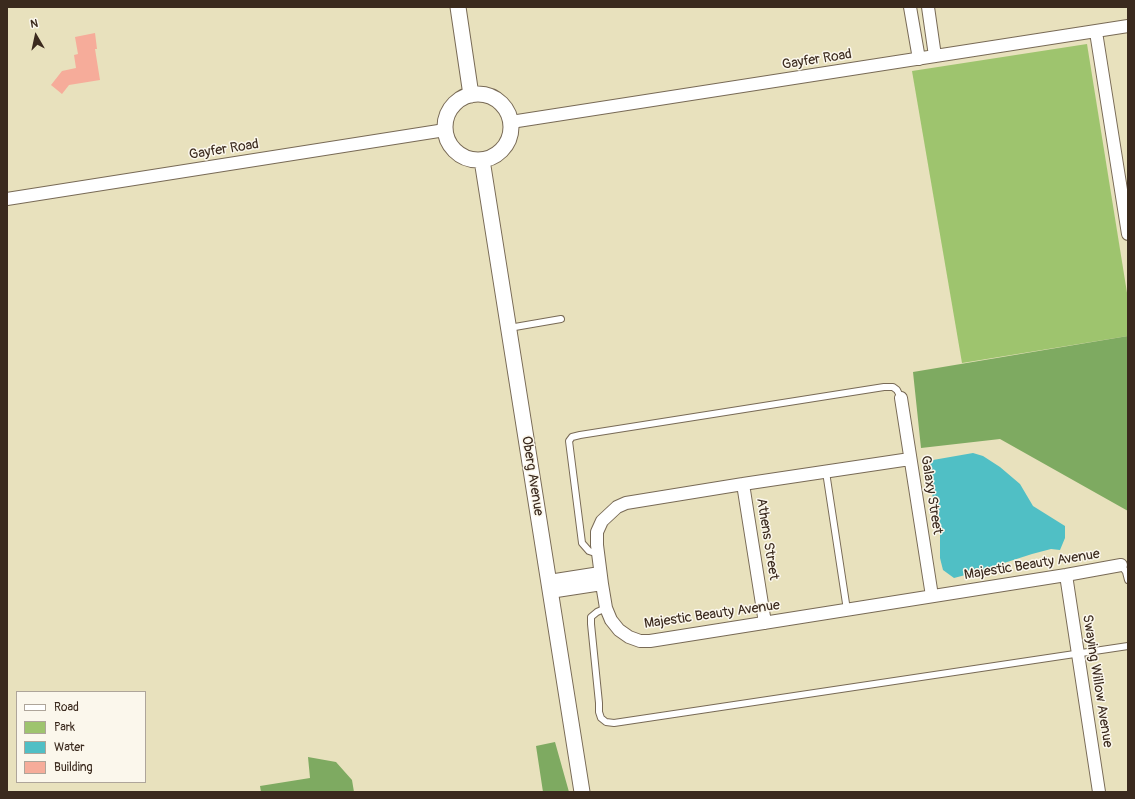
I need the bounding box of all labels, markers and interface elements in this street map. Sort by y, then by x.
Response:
north arrow [16,16,56,56]
text: N [29,17,39,31]
street label: Gayfer Road [781,46,853,74]
street label: Gayfer Road [188,136,260,164]
street label: Oberg Avenue [517,435,547,517]
street label: Galaxy Street [916,454,946,536]
street label: Athens Street [752,497,782,581]
street label: Majestic Beauty Avenue [963,546,1101,584]
street label: Majestic Beauty Avenue [643,597,781,633]
street label: Swaying Willow Avenue [1078,613,1116,749]
legend [16,691,146,783]
text: Road [54,700,79,715]
text: Park [54,720,75,735]
text: Water [54,740,85,755]
text: Building [54,760,93,775]

